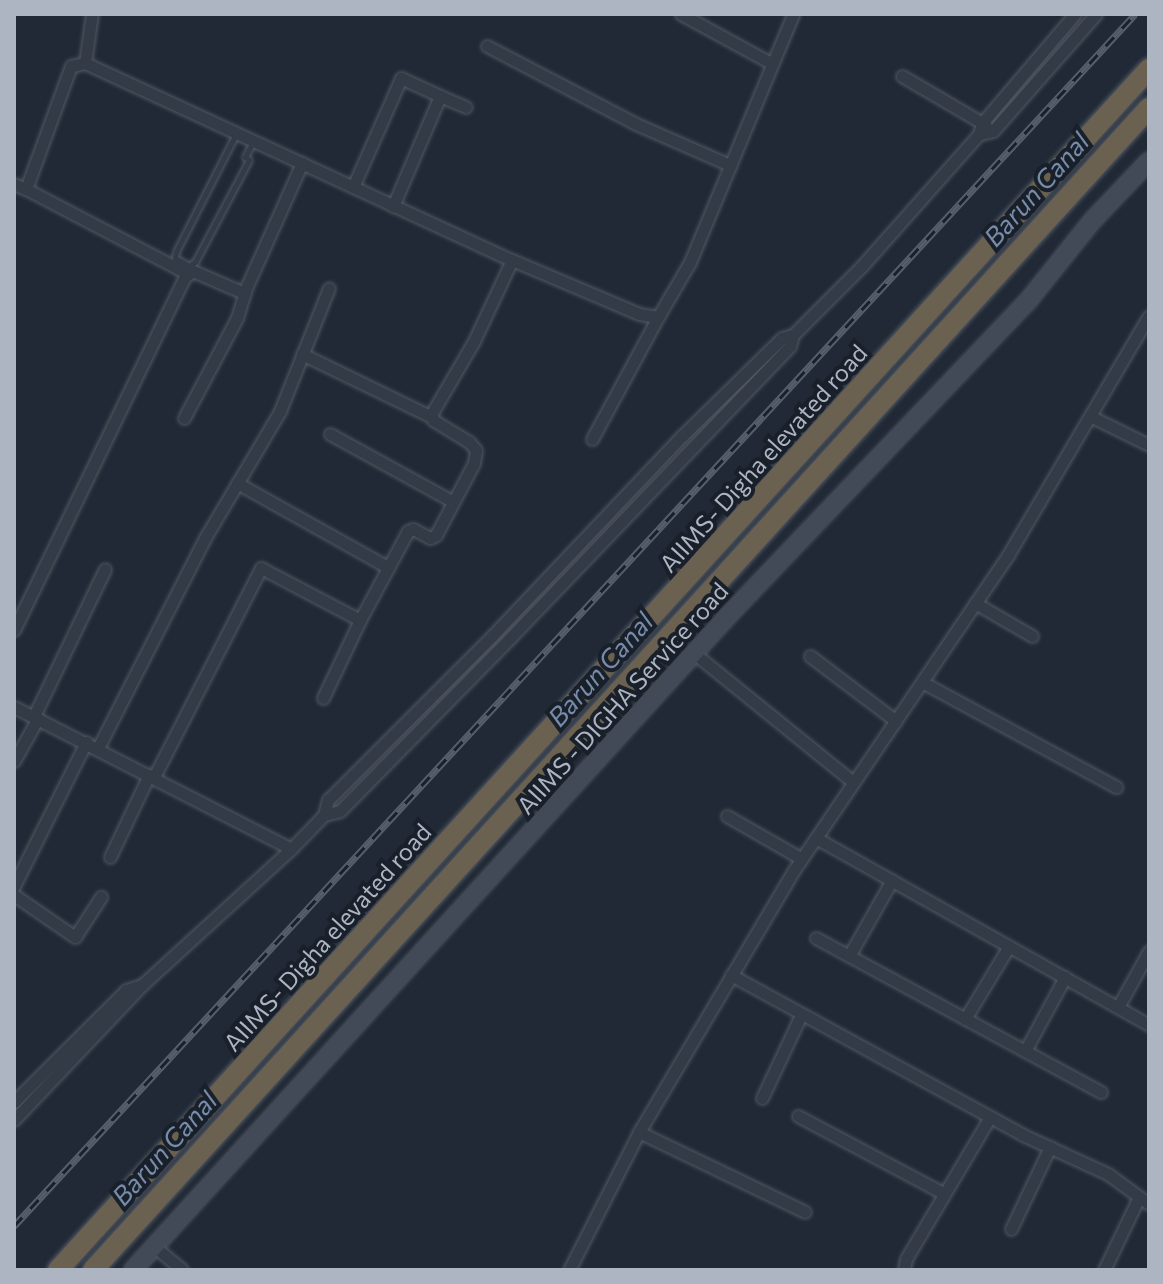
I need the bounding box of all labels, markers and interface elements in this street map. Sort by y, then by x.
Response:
water label: Barun Canal [977,126,1095,252]
street label: AIIMS- Digha elevated road [653,338,873,578]
street label: AIIMS - DIGHA Service road [510,576,734,820]
water label: Barun Canal [541,606,659,732]
street label: AIIMS- Digha elevated road [217,817,437,1057]
water label: Barun Canal [105,1085,223,1211]

